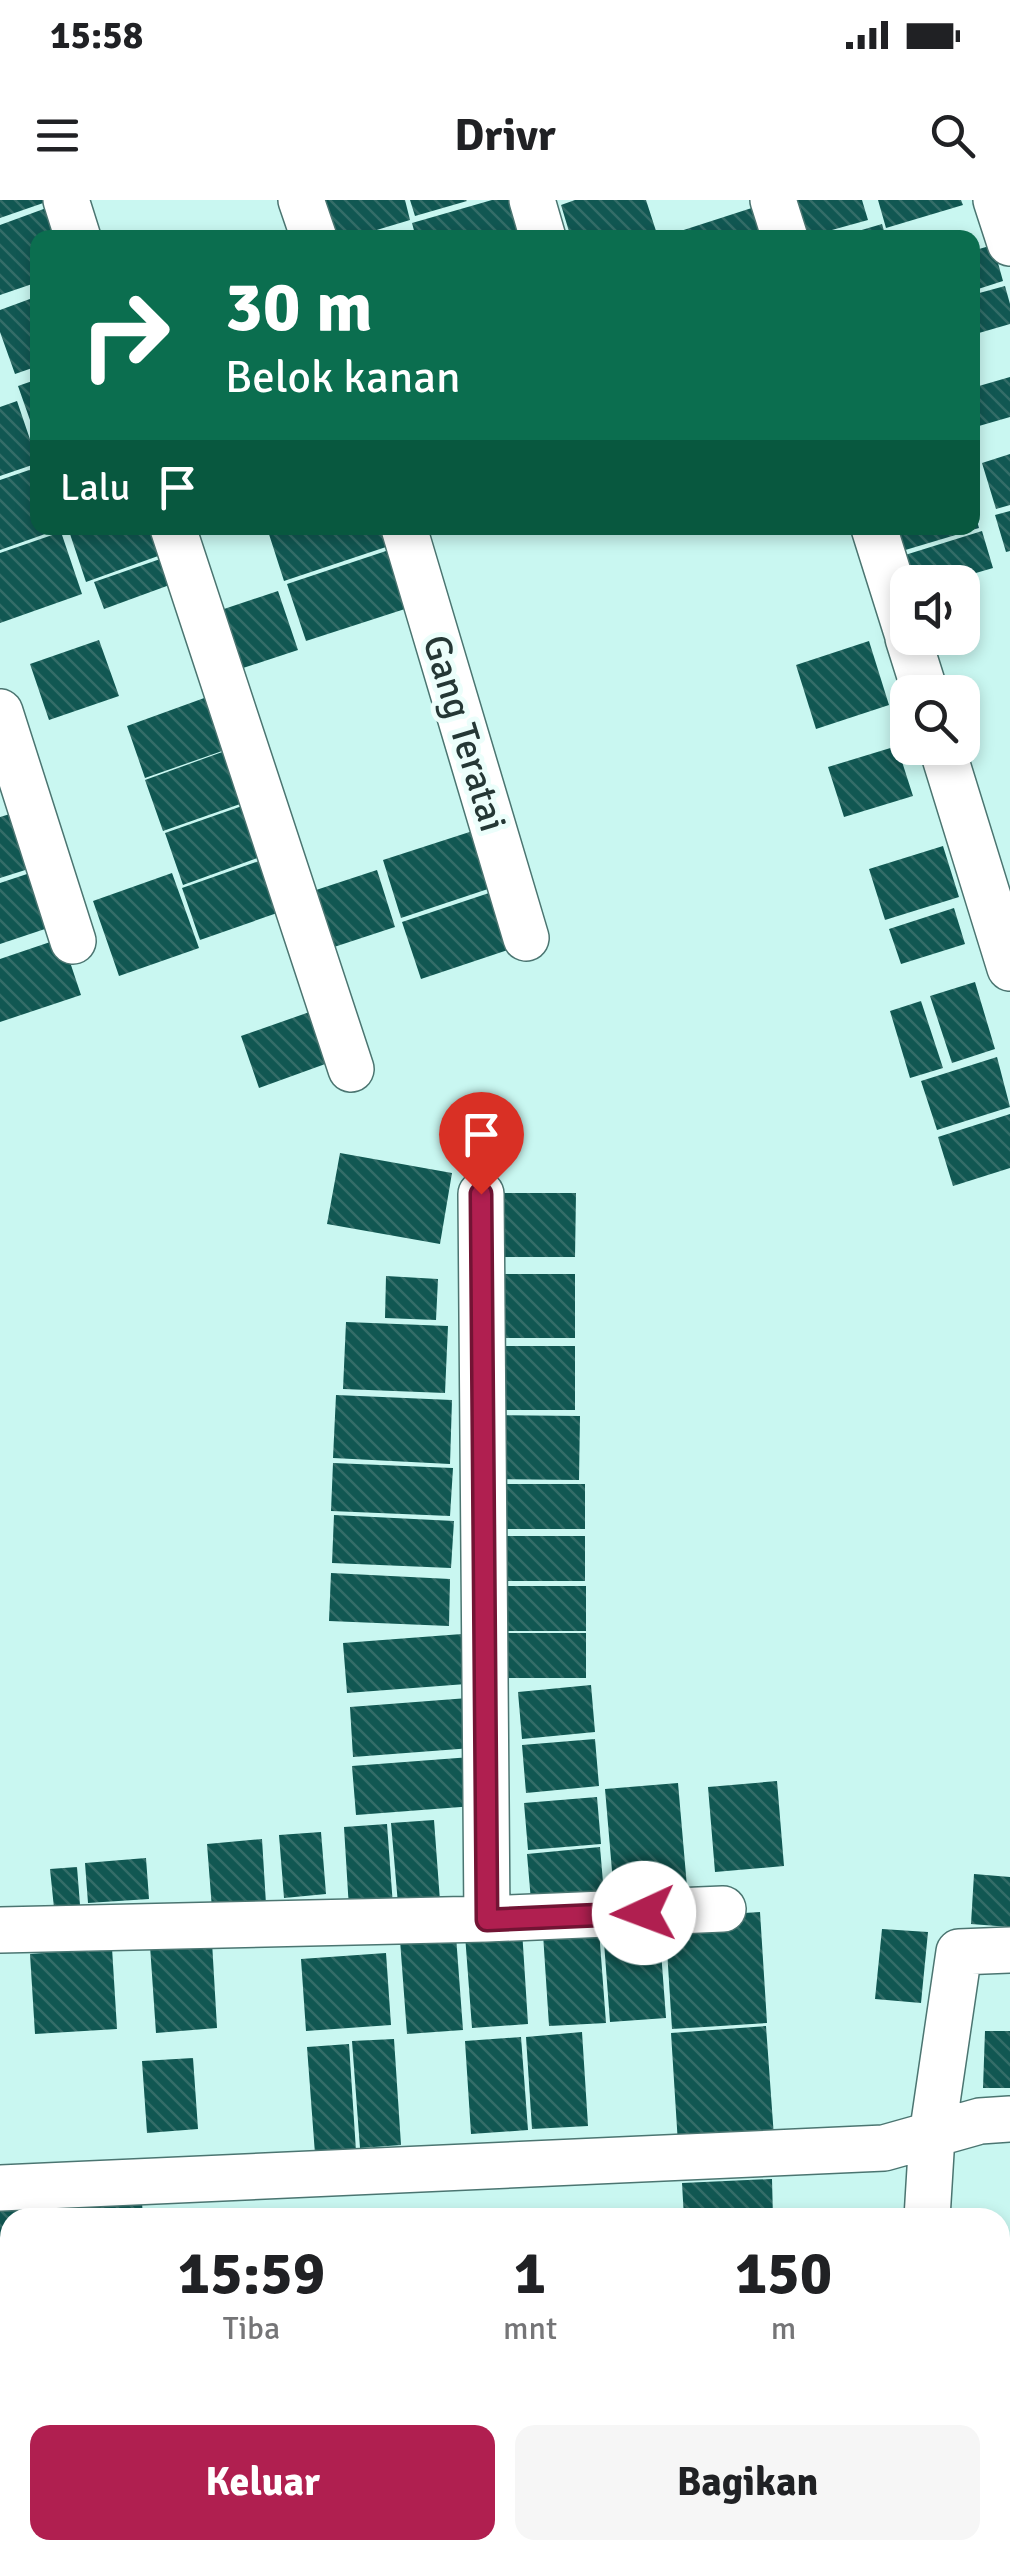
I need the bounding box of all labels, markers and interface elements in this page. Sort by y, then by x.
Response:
text: 15:58 [50,12,143,59]
icon: menu [30,108,85,163]
text: Drivr [454,108,556,163]
icon: search [925,108,980,163]
text: 30 m [225,264,373,350]
icon: right [60,270,190,400]
text: Belok kanan [225,350,461,405]
icon: arrive [150,460,205,515]
text: Lalu [60,464,130,511]
map controls [890,565,980,765]
button: sound [890,565,980,655]
street label: Gang Teratai [412,629,517,837]
button: search [890,675,980,765]
pin [439,1092,524,1195]
icon: arrive [454,1107,509,1162]
position arrow [592,1861,696,1965]
text: 15:59 [178,2237,325,2311]
text: 1 [514,2237,546,2311]
text: 150 [735,2237,832,2311]
text: Tiba [223,2309,280,2348]
text: mnt [503,2309,557,2348]
text: m [771,2309,796,2348]
button: Keluar [30,2425,495,2540]
button: Bagikan [515,2425,980,2540]

